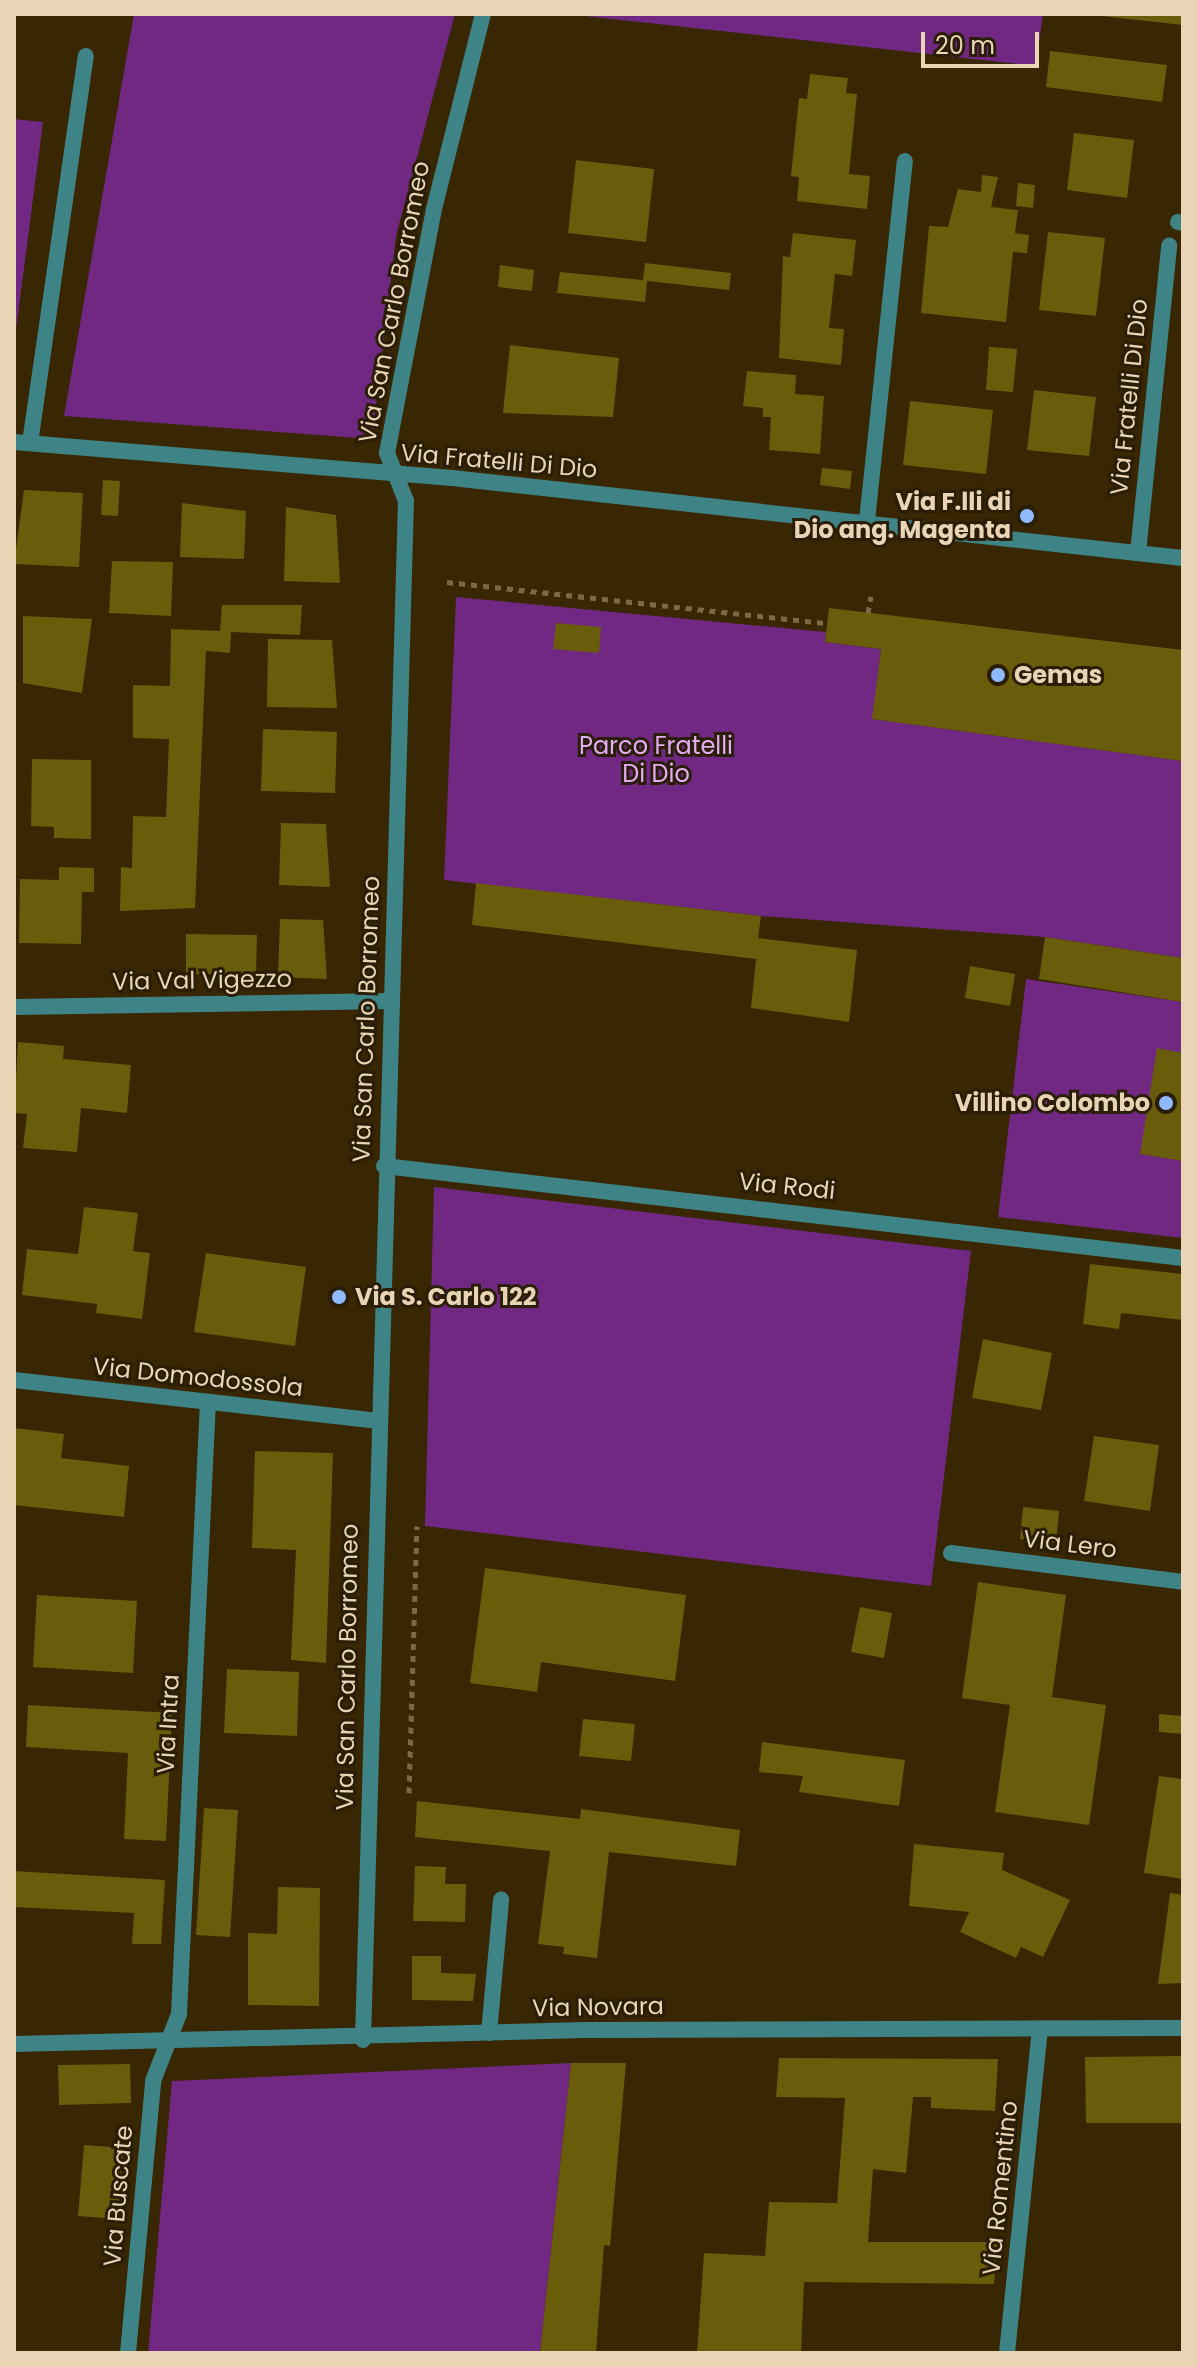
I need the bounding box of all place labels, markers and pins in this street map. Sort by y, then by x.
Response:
place label: Via F.lli di Dio ang. Magenta [794,488,1011,544]
marker: Via F.lli di Dio ang. Magenta [1018,507,1036,525]
place label: Gemas [1014,661,1102,689]
marker: Gemas [989,666,1007,684]
place label: Villino Colombo [955,1089,1150,1117]
marker: Villino Colombo [1157,1094,1175,1112]
place label: Via S. Carlo 122 [355,1283,536,1311]
marker: Via S. Carlo 122 [330,1288,348,1306]

